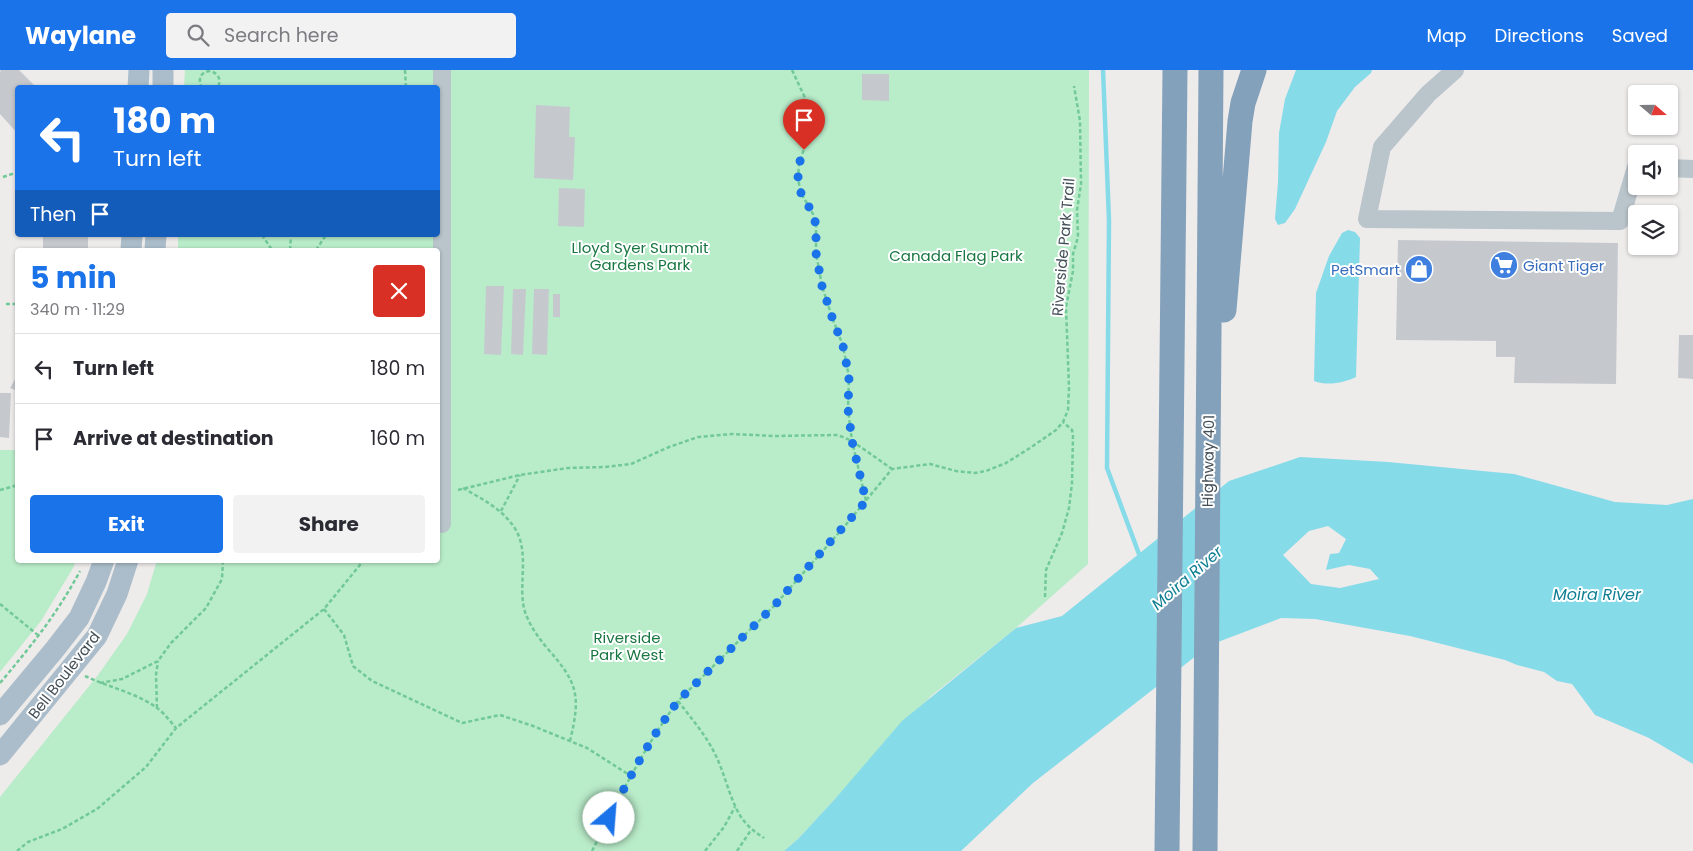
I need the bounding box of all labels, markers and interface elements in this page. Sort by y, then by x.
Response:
search box [166,13,516,58]
text: Waylane [25,19,136,52]
icon: search [184,21,212,49]
text: Search here [224,22,339,49]
text: Map [1427,23,1466,48]
text: Directions [1494,23,1584,48]
text: Saved [1612,23,1668,48]
north arrow [1628,85,1678,135]
map controls [1628,85,1678,255]
text: 180 m [113,96,216,145]
pin [783,99,825,150]
icon: left [30,105,95,170]
icon: arrive [790,106,818,134]
text: Turn left [113,143,201,174]
button: sound [1628,145,1678,195]
street label: Riverside Park Trail [1047,177,1079,317]
icon: arrive [86,200,114,228]
text: Then [30,201,76,228]
button: layers [1628,205,1678,255]
park label: Lloyd Syer Summit Gardens Park [572,237,708,275]
park label: Canada Flag Park [889,245,1023,266]
supermarket icon: Giant Tiger [1489,250,1519,280]
shop icon: PetSmart [1404,254,1434,284]
place label: Giant Tiger [1523,255,1605,276]
text: 5 min [30,256,117,299]
place label: PetSmart [1331,259,1400,280]
button: close [373,265,425,317]
text: 340 m · 11:29 [30,298,125,321]
icon: left [30,355,58,383]
text: Turn left [73,355,154,382]
text: 180 m [370,355,425,382]
street label: Highway 401 [1197,415,1219,507]
icon: arrive [30,425,58,453]
text: Arrive at destination [73,425,274,452]
text: 160 m [370,425,425,452]
button: Exit [30,495,223,553]
button: Share [233,495,425,553]
water label: Moira River [1146,540,1229,616]
water label: Moira River [1553,583,1642,606]
street label: Bell Boulevard [23,627,105,723]
park label: Riverside Park West [590,627,664,665]
position arrow [582,791,634,843]

